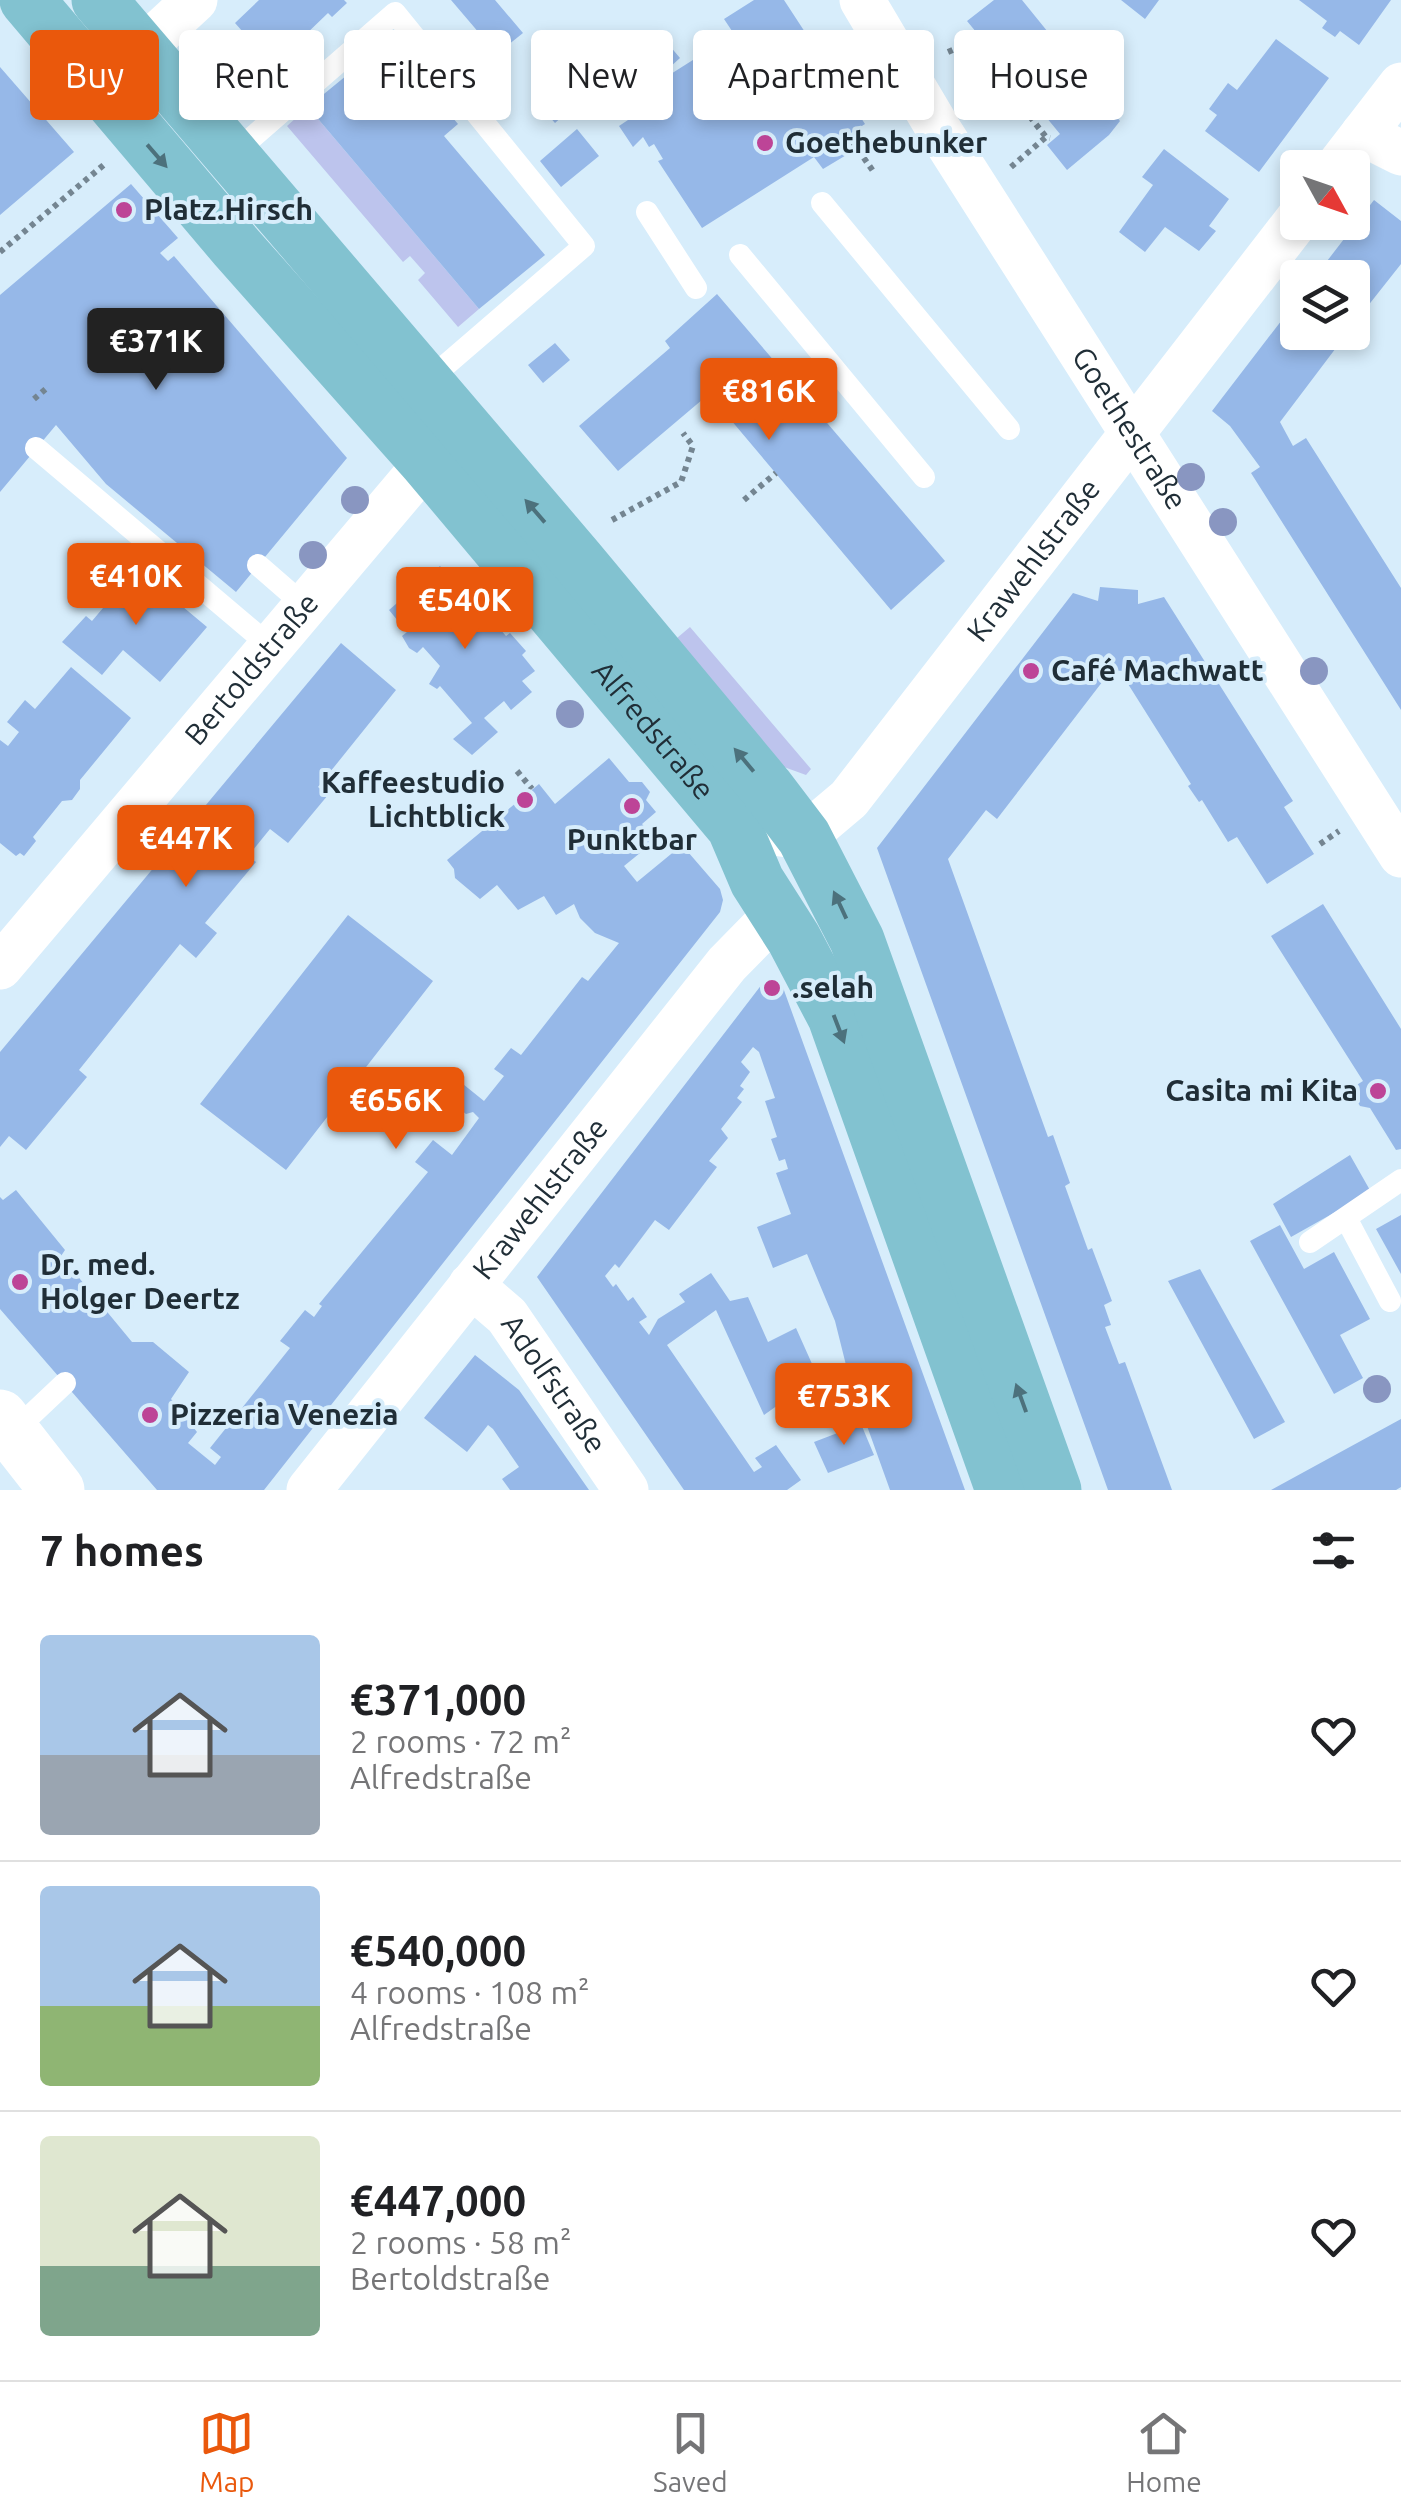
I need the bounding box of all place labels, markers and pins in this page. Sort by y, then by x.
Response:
place label: Goethebunker [785,125,988,159]
marker: Goethebunker [754,132,776,154]
place label: Platz.Hirsch [144,192,313,226]
marker: Platz.Hirsch [113,199,135,221]
pin: €371K [86,308,226,393]
pin: €816K [699,358,839,443]
pin: €410K [66,543,206,628]
pin: €540K [395,567,535,652]
place label: Café Machwatt [1051,653,1264,687]
marker: Café Machwatt [1020,660,1042,682]
place label: Kaffeestudio Lichtblick [321,765,505,833]
marker: Kaffeestudio Lichtblick [514,789,536,811]
marker: Punktbar [621,795,643,817]
pin: €447K [116,805,256,890]
place label: Punktbar [567,822,698,856]
place label: .selah [792,970,874,1004]
marker: .selah [761,977,783,999]
pin: €656K [326,1067,466,1152]
place label: Casita mi Kita [1165,1073,1358,1107]
marker: Casita mi Kita [1367,1080,1389,1102]
place label: Dr. med. Holger Deertz [40,1247,240,1315]
marker: Dr. med. Holger Deertz [9,1271,31,1293]
pin: €753K [774,1363,914,1448]
place label: Pizzeria Venezia [170,1397,399,1431]
marker: Pizzeria Venezia [139,1404,161,1426]

